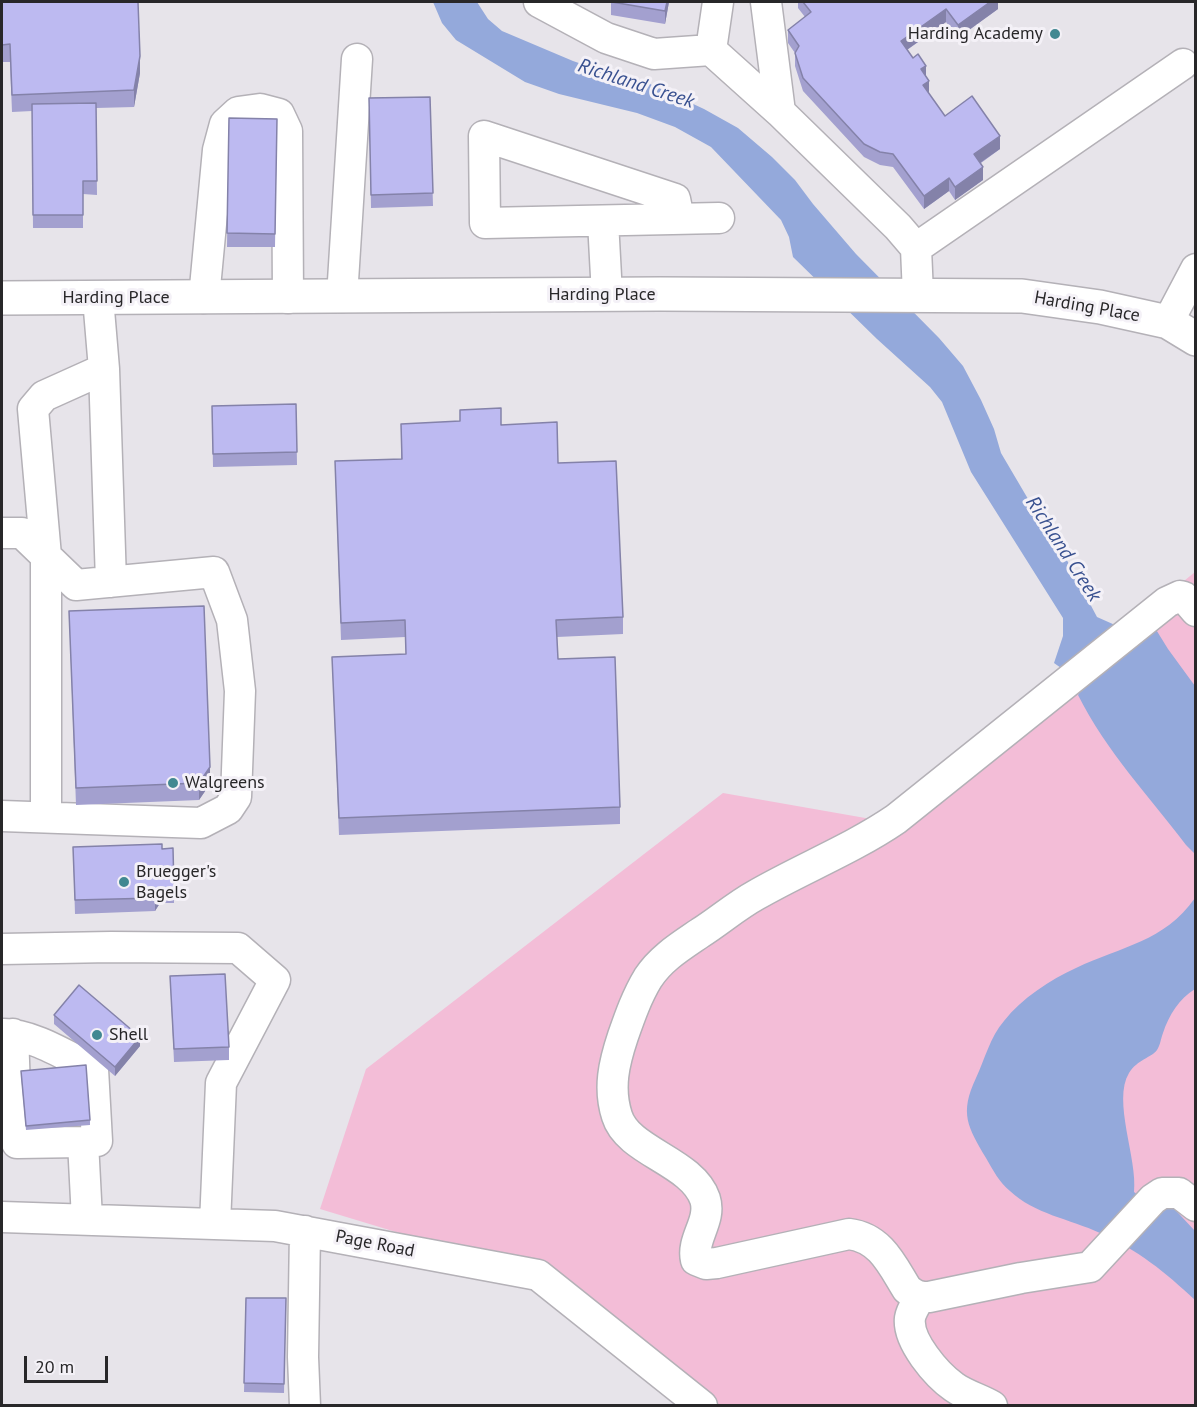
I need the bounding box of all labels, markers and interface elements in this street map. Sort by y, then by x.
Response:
place label: Harding Academy [908,23,1043,45]
marker: Harding Academy [1048,27,1062,41]
water label: Richland Creek [575,54,697,114]
street label: Harding Place [548,284,656,306]
street label: Harding Place [62,287,170,309]
street label: Harding Place [1032,287,1142,327]
water label: Richland Creek [1020,492,1106,606]
place label: Walgreens [185,772,265,794]
marker: Walgreens [166,776,180,790]
place label: Bruegger's Bagels [136,861,216,904]
marker: Bruegger's Bagels [117,875,131,889]
place label: Shell [109,1024,148,1046]
marker: Shell [90,1028,104,1042]
street label: Page Road [334,1226,416,1262]
scale bar [27,1344,111,1382]
text: 20 m [35,1355,74,1378]

